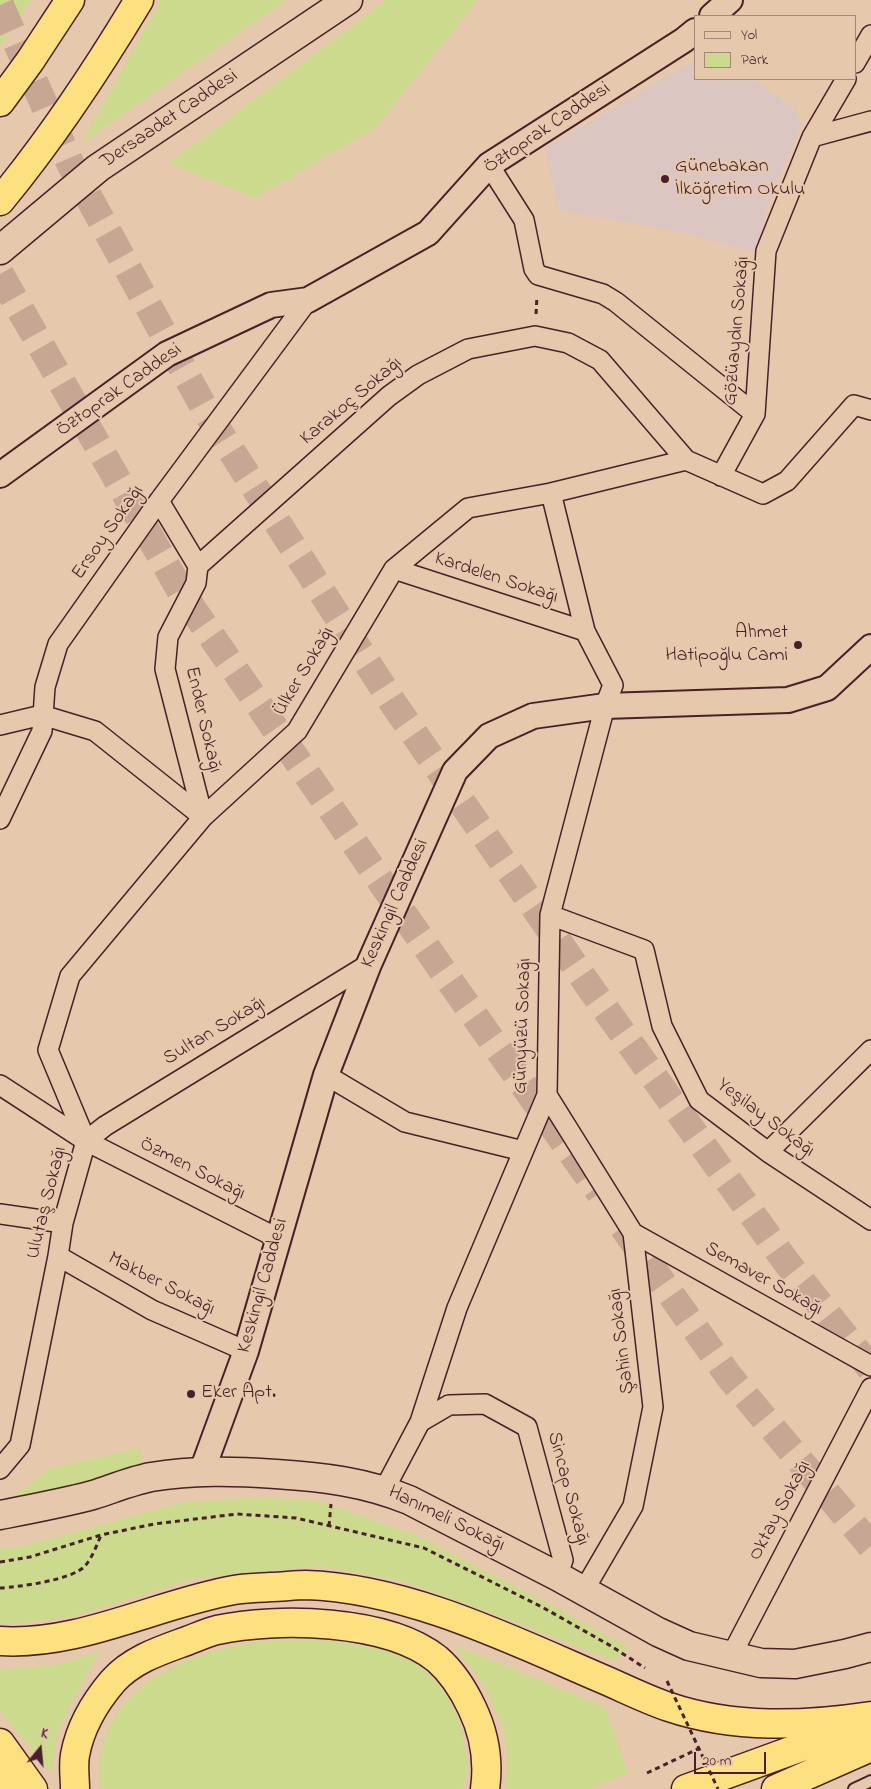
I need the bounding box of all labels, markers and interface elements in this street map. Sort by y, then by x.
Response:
legend [694,15,856,80]
text: Yol [741,24,757,46]
text: Park [741,49,768,71]
street label: Dersaadet Caddesi [97,65,243,175]
street label: Öztoprak Caddesi [480,78,616,180]
place label: Günebakan İlköğretim Okulu [675,156,805,203]
marker: Günebakan İlköğretim Okulu [659,173,671,185]
street label: Gözüaydın Sokağı [720,255,756,407]
street label: Öztoprak Caddesi [53,339,187,443]
street label: Karakoç Sokağı [296,353,408,451]
street label: Ersoy Sokağı [68,481,150,585]
street label: Kardelen Sokağı [431,548,561,610]
place label: Ahmet Hatipoğlu Cami [665,622,788,669]
street label: Ülker Sokağı [269,623,341,721]
marker: Ahmet Hatipoğlu Cami [792,639,804,651]
street label: Ender Sokağı [178,665,226,775]
street label: Keskingil Caddesi [357,836,435,972]
street label: Günyüzü Sokağı [510,958,538,1094]
street label: Sultan Sokağı [160,992,270,1072]
street label: Yeşilay Sokağı [711,1074,819,1164]
street label: Özmen Sokağı [135,1133,249,1207]
street label: Ulutaş Sokağı [22,1144,74,1262]
street label: Keskingil Caddesi [233,1216,295,1356]
street label: Semaver Sokağı [700,1238,826,1322]
street label: Makber Sokağı [103,1248,219,1322]
street label: Şahin Sokağı [605,1287,641,1395]
place label: Eker Apt. [201,1382,276,1406]
marker: Eker Apt. [185,1388,197,1400]
street label: Sincap Sokağı [540,1430,594,1548]
street label: Oktay Sokağı [745,1457,817,1565]
street label: Hanımeli Sokağı [384,1481,508,1559]
text: K [38,1723,51,1745]
north arrow [15,1724,65,1774]
scale bar [696,1742,768,1774]
text: 20 m [702,1750,731,1772]

